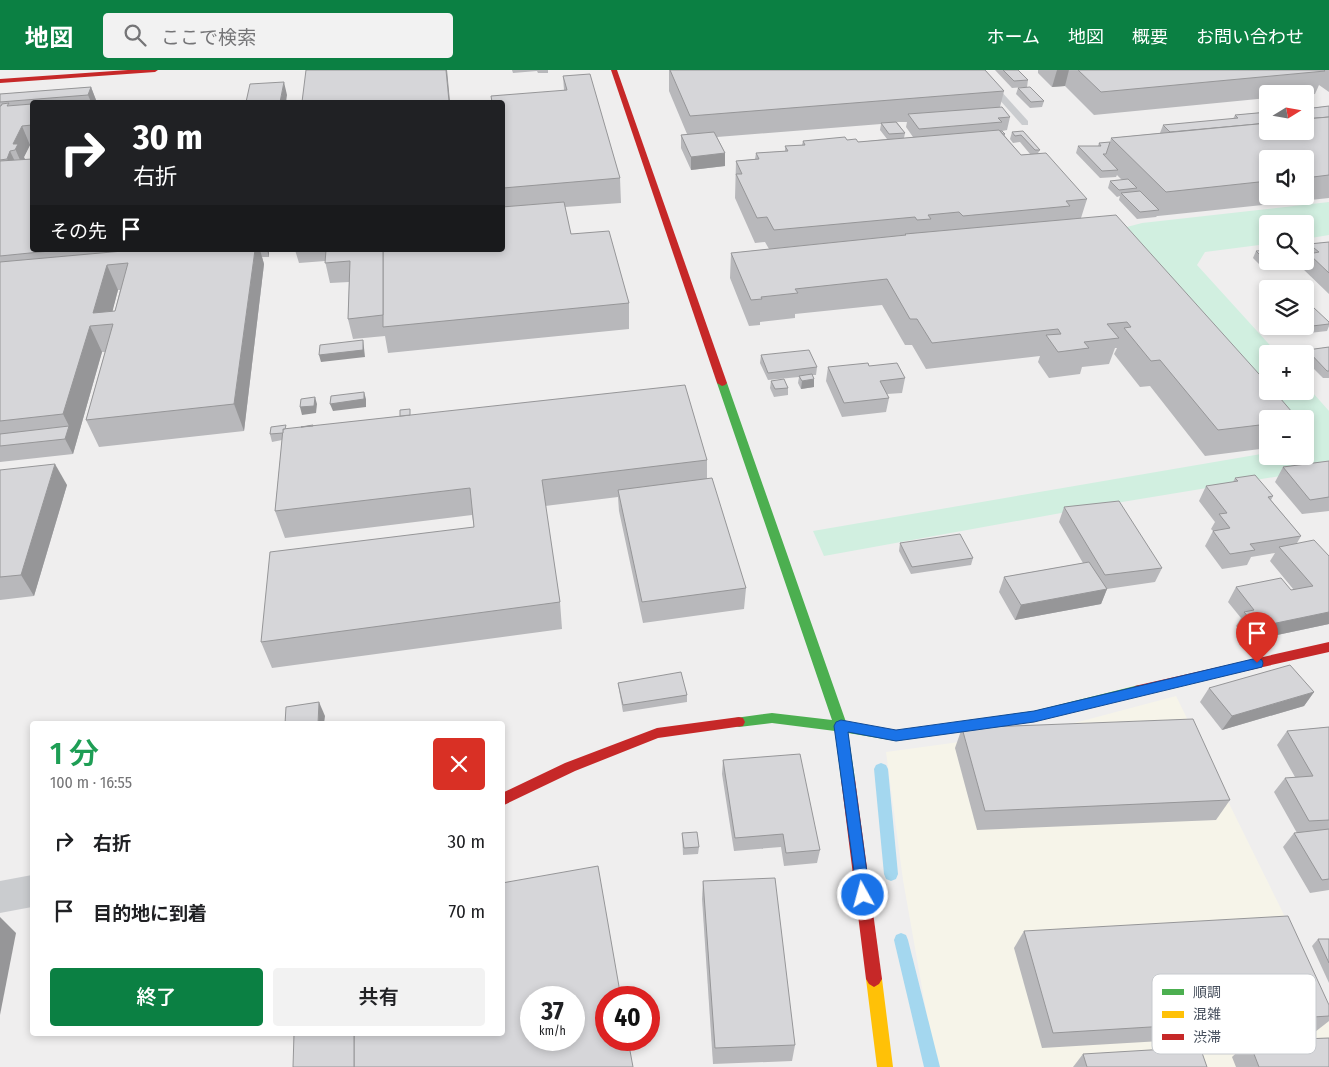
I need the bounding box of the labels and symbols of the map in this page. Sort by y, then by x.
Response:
north arrow [1259,85,1314,140]
pin [1236,612,1278,663]
position arrow [836,868,888,920]
legend [1152,974,1316,1054]
text: 順調 [1193,984,1221,1001]
speed limit sign: 40 [595,986,660,1051]
text: 混雑 [1193,1006,1221,1023]
text: 渋滞 [1193,1029,1221,1046]

